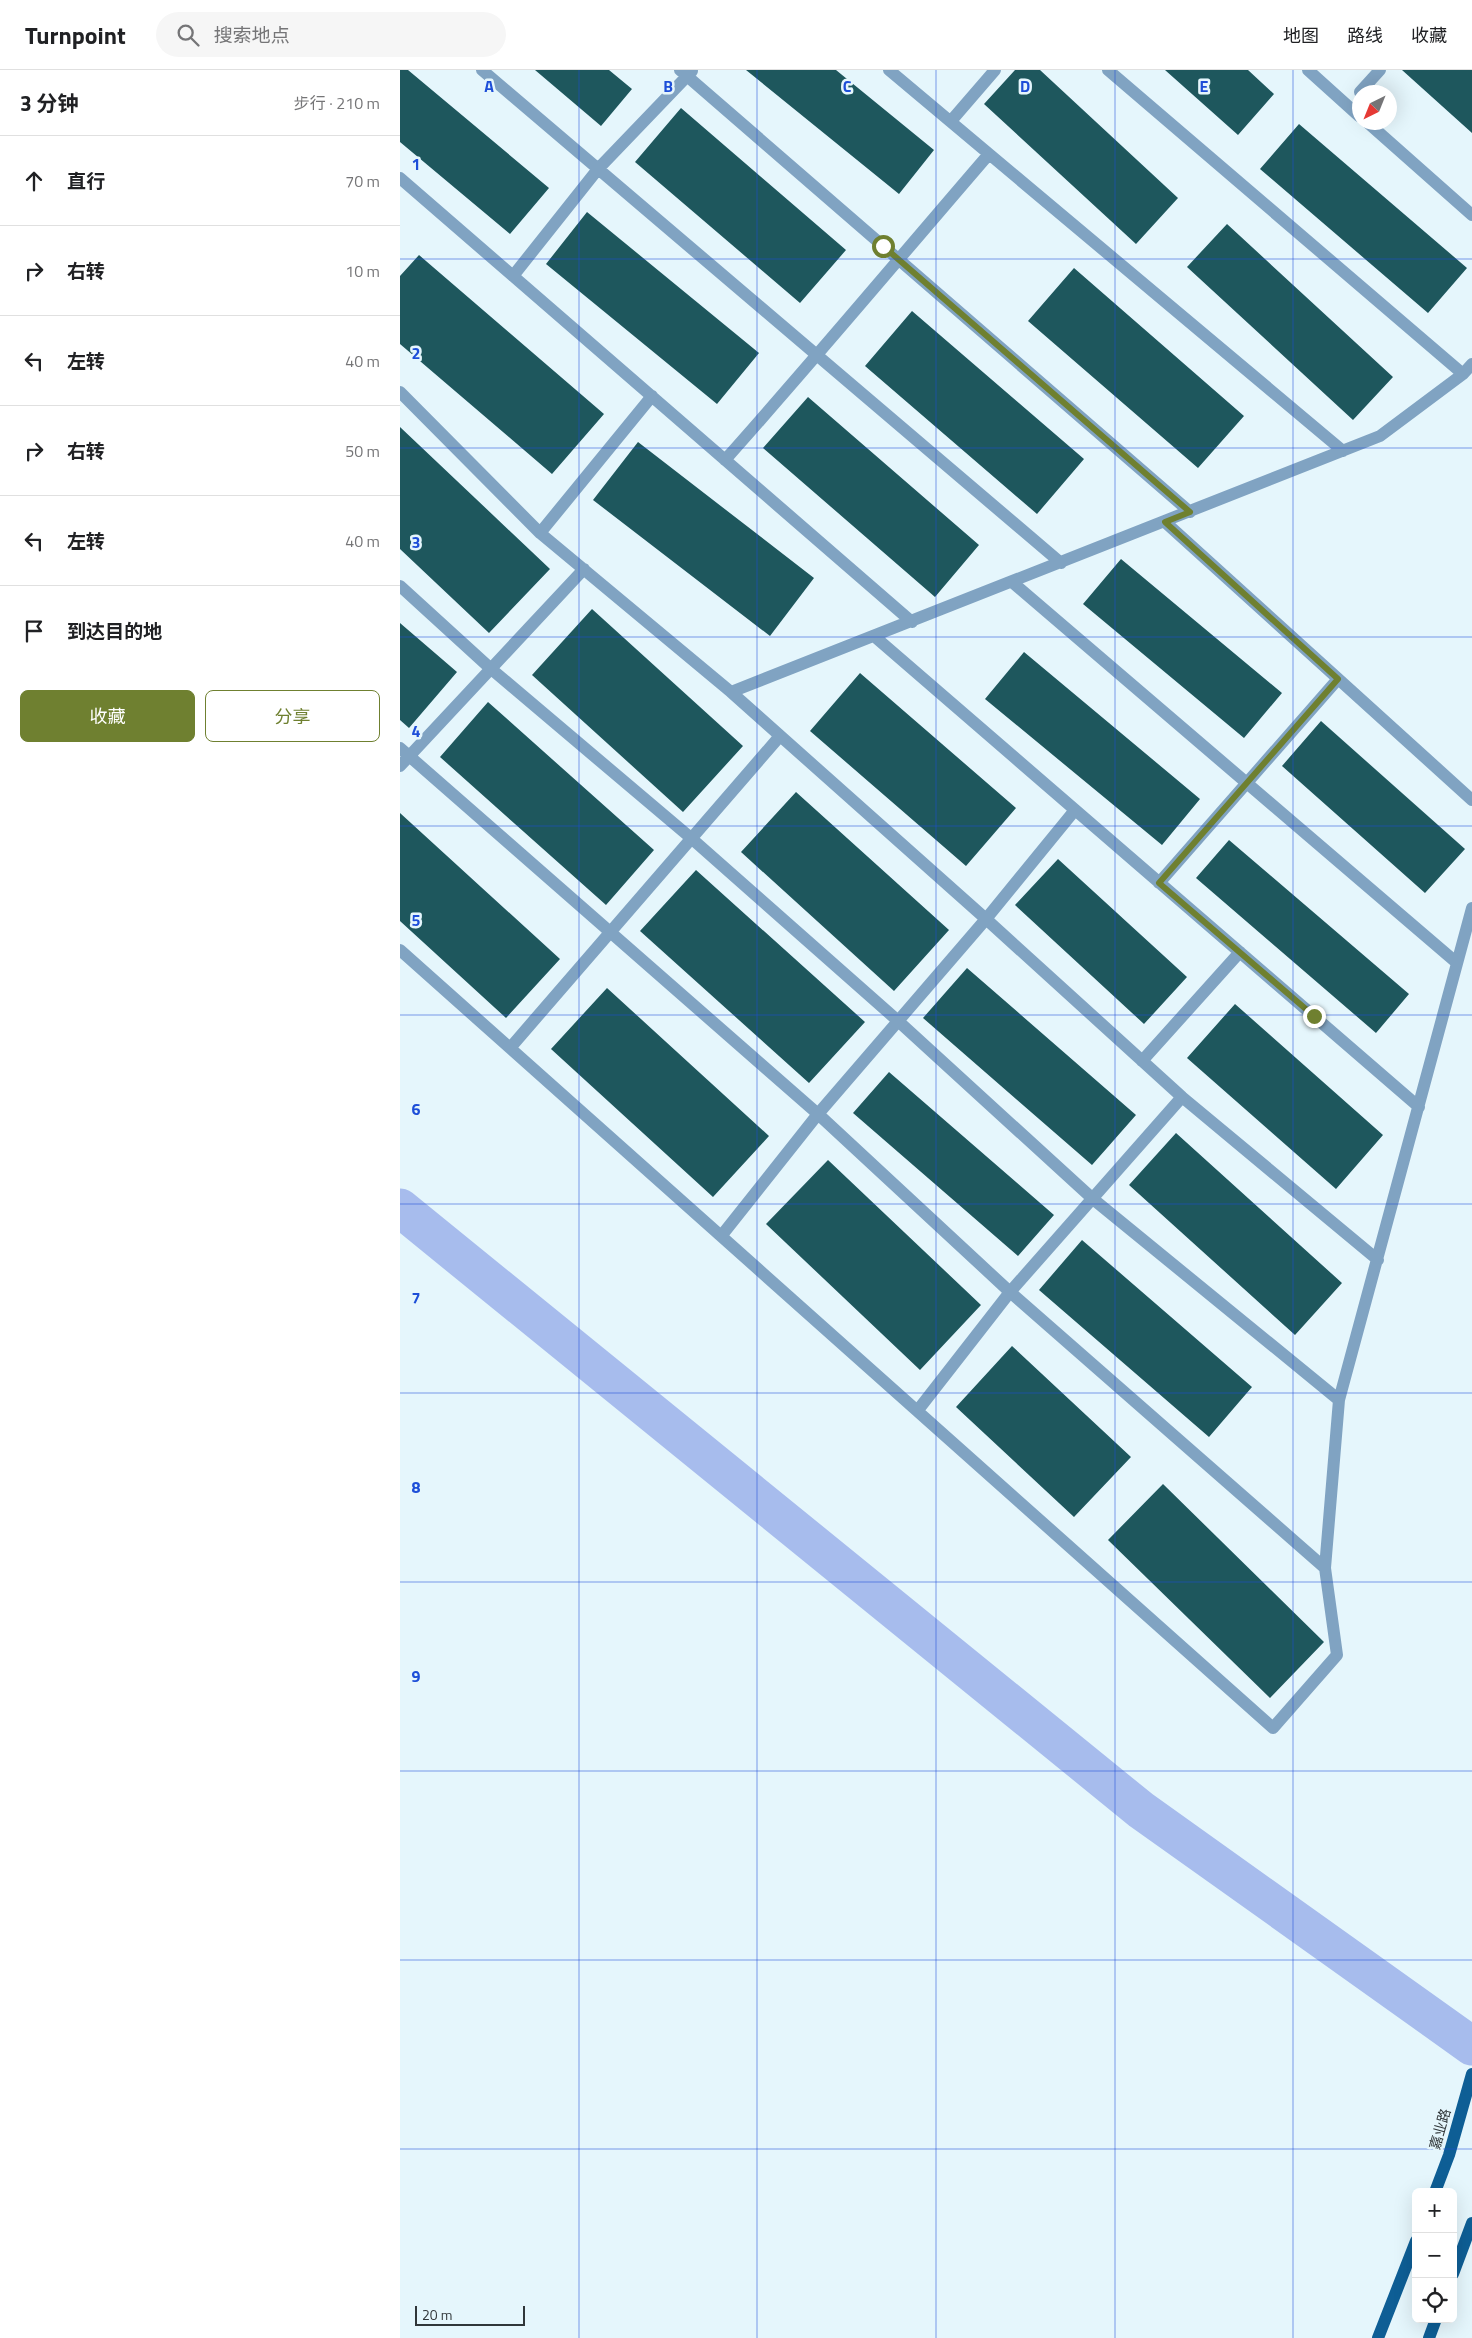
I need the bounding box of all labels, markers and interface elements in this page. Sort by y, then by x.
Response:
search box [156,12,506,57]
text: Turnpoint [25,17,126,53]
text: 搜索地点 [214,20,290,49]
icon: search [174,21,202,49]
text: 地图 [1283,22,1319,49]
text: 路线 [1347,22,1383,49]
text: 收藏 [1411,22,1447,49]
text: A [484,74,494,98]
text: B [663,74,673,98]
text: C [843,74,852,98]
text: D [1020,74,1030,98]
text: E [1200,74,1209,98]
north arrow [1352,85,1397,130]
text: 3 分钟 [20,87,78,119]
text: 步行 · 210 m [294,91,380,115]
text: 1 [412,152,420,176]
text: 直行 [67,166,105,195]
icon: ahead [20,167,48,195]
text: 70 m [345,169,380,193]
route start [872,235,895,258]
text: 右转 [67,256,105,285]
icon: right [20,257,48,285]
text: 10 m [345,259,380,283]
text: 2 [412,341,420,365]
text: 左转 [67,346,105,375]
icon: left [20,347,48,375]
text: 40 m [345,349,380,373]
text: 右转 [67,436,105,465]
icon: right [20,437,48,465]
text: 50 m [345,439,380,463]
text: 左转 [67,526,105,555]
icon: left [20,527,48,555]
text: 40 m [345,529,380,553]
text: 3 [412,530,420,554]
text: 到达目的地 [67,616,162,645]
icon: arrive [20,617,48,645]
button: 收藏 [20,690,195,742]
button: 分享 [205,690,380,742]
text: 4 [412,719,421,743]
text: 5 [412,908,421,932]
route end [1303,1005,1326,1028]
text: 6 [412,1097,421,1121]
text: 7 [412,1286,420,1310]
text: 8 [412,1475,421,1499]
text: 9 [412,1664,421,1688]
street label: 嘉业路 [1424,2106,1455,2152]
map controls [1412,2188,1457,2323]
button: + [1412,2188,1457,2233]
button: − [1412,2233,1457,2278]
button: locate [1412,2278,1457,2323]
scale bar [415,2303,525,2326]
text: 20 m [422,2304,452,2325]

